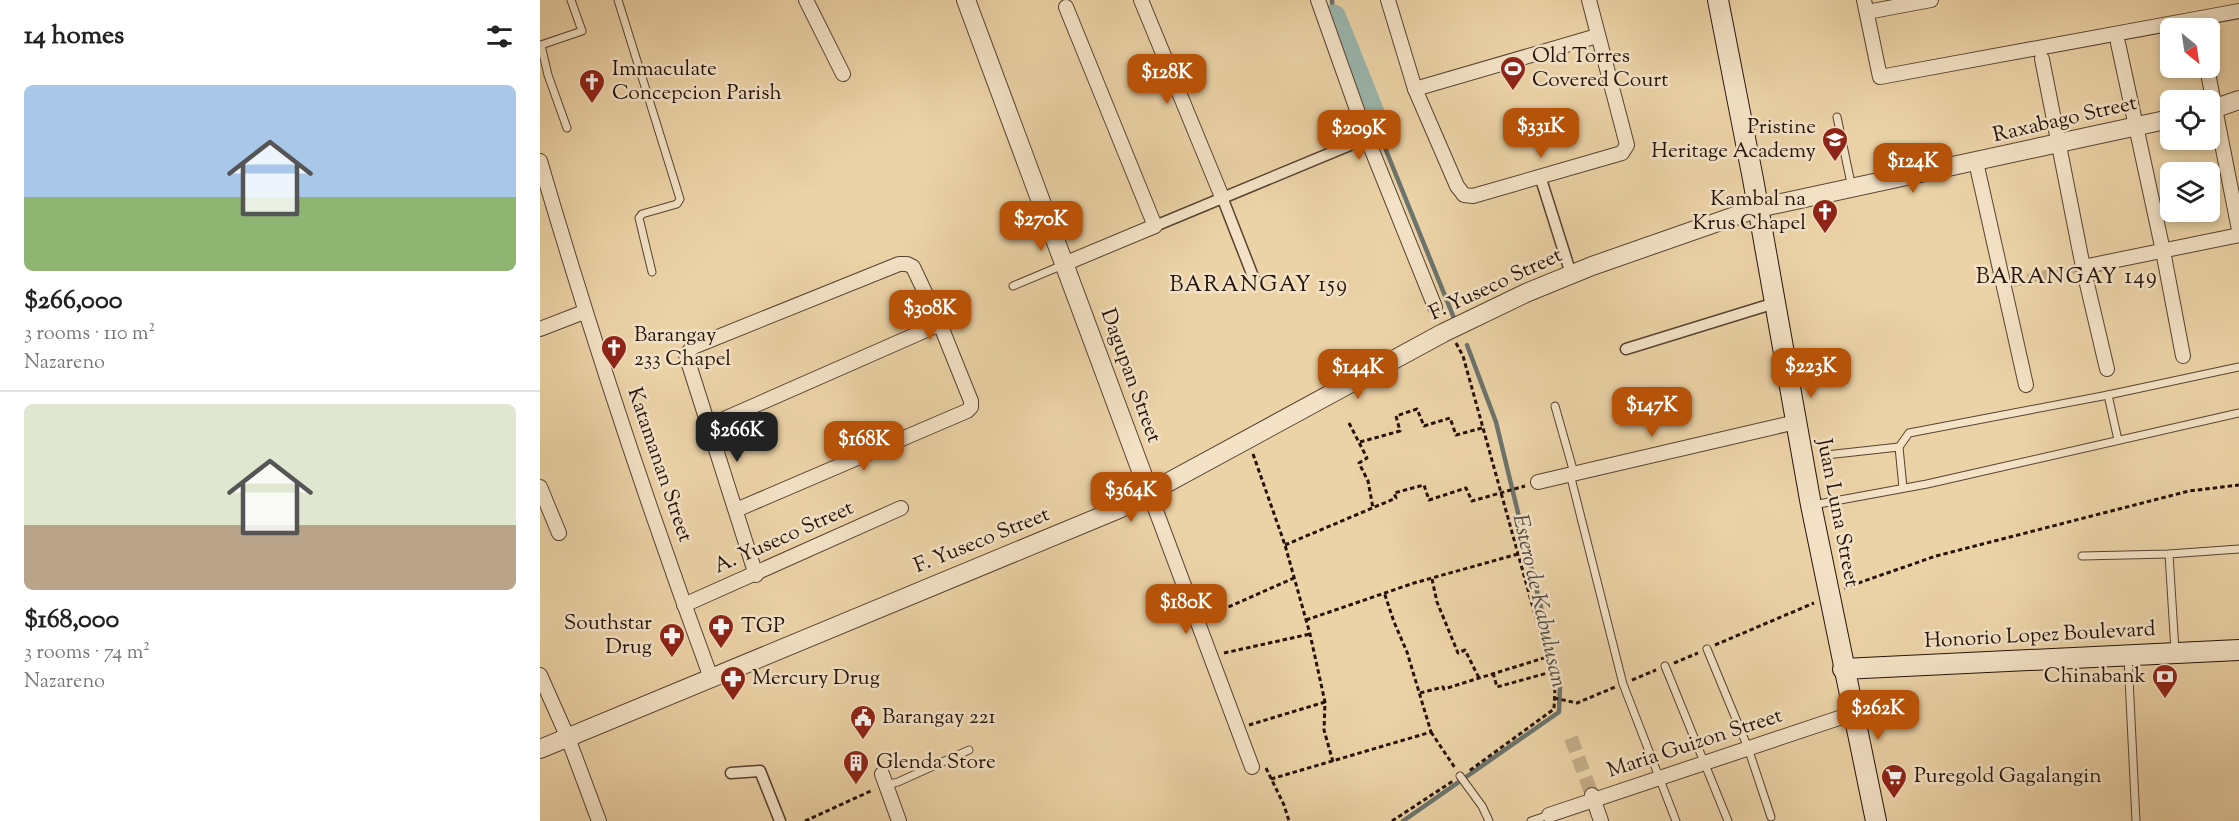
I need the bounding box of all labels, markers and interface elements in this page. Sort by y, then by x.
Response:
text: 14 homes [24,18,124,55]
north arrow [2160,18,2220,78]
map controls [2160,18,2220,222]
icon: filters [483,20,516,53]
place label: Old Torres Covered Court [1532,42,1668,96]
pin: $128K [1125,54,1209,105]
sports icon: Old Torres Covered Court [1498,54,1528,92]
place label: Immaculate Concepcion Parish [612,55,782,109]
text: $128K [1141,59,1193,88]
church icon: Immaculate Concepcion Parish [577,67,607,105]
street label: Raxabago Street [1990,89,2140,151]
button: locate [2160,90,2220,150]
pin: $331K [1499,108,1583,159]
pin: $209K [1317,110,1401,161]
text: $331K [1517,113,1565,142]
place label: Pristine Heritage Academy [1651,113,1817,167]
text: $209K [1332,115,1386,144]
icon: home [216,124,324,232]
school or university icon: Pristine Heritage Academy [1820,125,1850,163]
pin: $124K [1871,143,1955,194]
text: $124K [1887,148,1939,177]
button: layers [2160,162,2220,222]
place label: Kambal na Krus Chapel [1693,185,1806,239]
church icon: Kambal na Krus Chapel [1810,197,1840,235]
pin: $270K [999,201,1083,252]
text: $270K [1014,206,1068,235]
street label: F. Yuseco Street [1424,241,1568,329]
district label: BARANGAY 149 [1976,262,2158,294]
district label: BARANGAY 159 [1170,270,1349,302]
text: $266,000 [24,283,122,320]
pin: $308K [888,290,972,341]
text: $308K [903,295,957,324]
street label: Dagupan Street [1092,305,1168,447]
text: 3 rooms · 110 m² [24,320,155,349]
place label: Barangay 233 Chapel [634,321,731,375]
church icon: Barangay 233 Chapel [599,333,629,371]
pin: $223K [1769,348,1853,399]
text: Nazareno [24,349,105,378]
pin: $144K [1316,349,1400,400]
text: $223K [1785,353,1837,382]
text: $144K [1332,354,1384,383]
street label: Katamanan Street [618,384,700,546]
pin: $147K [1610,387,1694,438]
text: $147K [1626,392,1678,421]
pin: $266K [695,412,779,463]
text: $266K [710,417,764,446]
pin: $168K [822,421,906,472]
text: $168K [838,426,890,455]
street label: Juan Luna Street [1808,435,1866,590]
icon: home [216,443,324,551]
pin: $364K [1089,472,1173,523]
text: $364K [1105,477,1157,506]
street label: A. Yuseco Street [709,494,859,582]
street label: F. Yuseco Street [910,500,1054,582]
water label: Estero de Kabulusan [1502,511,1574,691]
pin: $180K [1144,584,1228,635]
text: $180K [1160,589,1212,618]
text: $168,000 [24,602,119,639]
place label: Southstar Drug [564,609,652,663]
pharmacy icon: TGP [706,612,736,650]
place label: TGP [741,612,785,642]
street label: Honorio Lopez Boulevard [1924,615,2156,657]
pharmacy icon: Southstar Drug [657,621,687,659]
text: 3 rooms · 74 m² [24,639,150,668]
place label: Chinabank [2044,662,2147,692]
bank icon: Chinabank [2150,662,2180,700]
pharmacy icon: Mercury Drug [718,664,748,702]
place label: Mercury Drug [752,664,880,694]
text: Nazareno [24,668,105,697]
pin: $262K [1836,690,1920,741]
text: $262K [1851,695,1905,724]
street label: Maria Guizon Street [1604,702,1786,786]
public building icon: Barangay 221 [848,703,878,741]
place label: Barangay 221 [882,703,996,733]
building icon: Glenda Store [841,748,871,786]
place label: Glenda Store [876,748,996,778]
supermarket icon: Puregold Gagalangin [1879,762,1909,800]
place label: Puregold Gagalangin [1914,762,2102,792]

